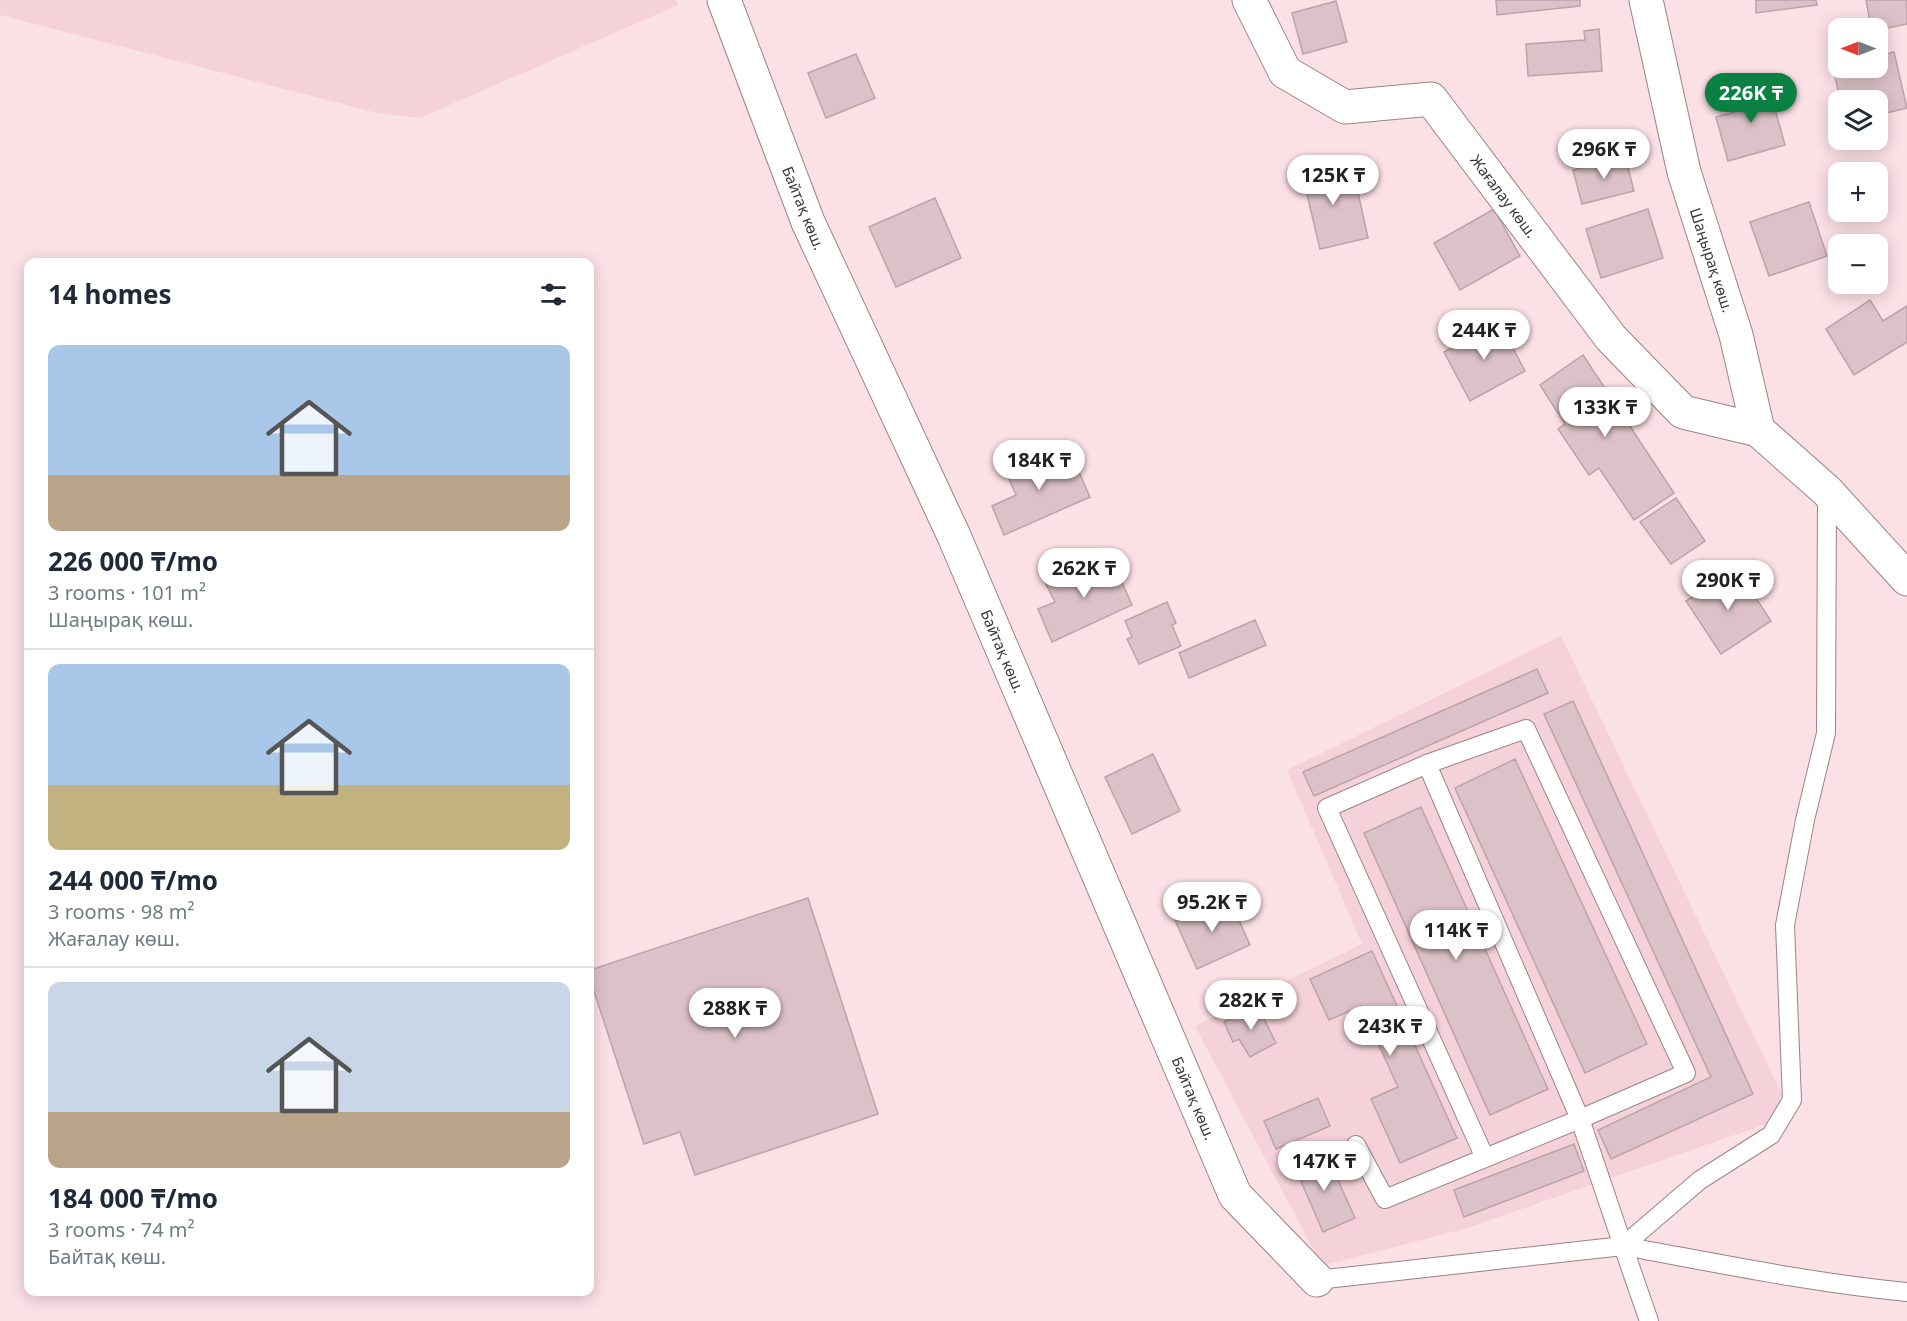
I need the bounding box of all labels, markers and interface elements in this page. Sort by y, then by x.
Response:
north arrow [1828,18,1888,78]
map controls [1828,18,1888,294]
pin: 226K ₸ [1702,73,1800,124]
text: 226K ₸ [1719,79,1783,106]
button: layers [1828,90,1888,150]
pin: 296K ₸ [1555,129,1653,180]
text: 296K ₸ [1572,135,1636,162]
street label: Жағалау көш. [1466,150,1542,242]
pin: 125K ₸ [1284,155,1382,206]
text: 125K ₸ [1301,161,1365,188]
button: + [1828,162,1888,222]
street label: Байтақ көш. [778,163,830,253]
street label: Шаңырақ көш. [1686,205,1738,315]
button: − [1828,234,1888,294]
text: 14 homes [48,276,172,312]
icon: filters [537,278,570,311]
pin: 244K ₸ [1435,310,1533,361]
text: 244K ₸ [1452,316,1516,343]
icon: home [255,384,363,492]
pin: 133K ₸ [1556,387,1654,438]
text: 133K ₸ [1573,393,1637,420]
pin: 184K ₸ [990,440,1088,491]
text: 184K ₸ [1007,446,1071,473]
text: 226 000 ₸/mo [48,543,218,579]
pin: 262K ₸ [1035,548,1133,599]
text: 262K ₸ [1052,554,1116,581]
pin: 290K ₸ [1679,560,1777,611]
text: 290K ₸ [1696,566,1760,593]
text: 3 rooms · 101 m² [48,579,206,606]
text: Шаңырақ көш. [48,606,193,633]
street label: Байтақ көш. [976,606,1030,696]
icon: home [255,703,363,811]
text: 244 000 ₸/mo [48,862,218,898]
pin: 95.2K ₸ [1157,882,1267,933]
text: 95.2K ₸ [1177,888,1247,915]
text: 3 rooms · 98 m² [48,898,195,925]
pin: 114K ₸ [1407,910,1505,961]
text: 114K ₸ [1424,916,1488,943]
text: Жағалау көш. [48,925,180,952]
pin: 282K ₸ [1202,980,1300,1031]
text: 282K ₸ [1219,986,1283,1013]
pin: 288K ₸ [686,988,784,1039]
text: 288K ₸ [703,994,767,1021]
pin: 243K ₸ [1341,1006,1439,1057]
text: 243K ₸ [1358,1012,1422,1039]
icon: home [255,1021,363,1129]
street label: Байтақ көш. [1167,1053,1221,1143]
pin: 147K ₸ [1275,1141,1373,1192]
text: 147K ₸ [1292,1147,1356,1174]
text: 184 000 ₸/mo [48,1180,218,1216]
text: 3 rooms · 74 m² [48,1216,195,1243]
text: Байтақ көш. [48,1243,166,1270]

